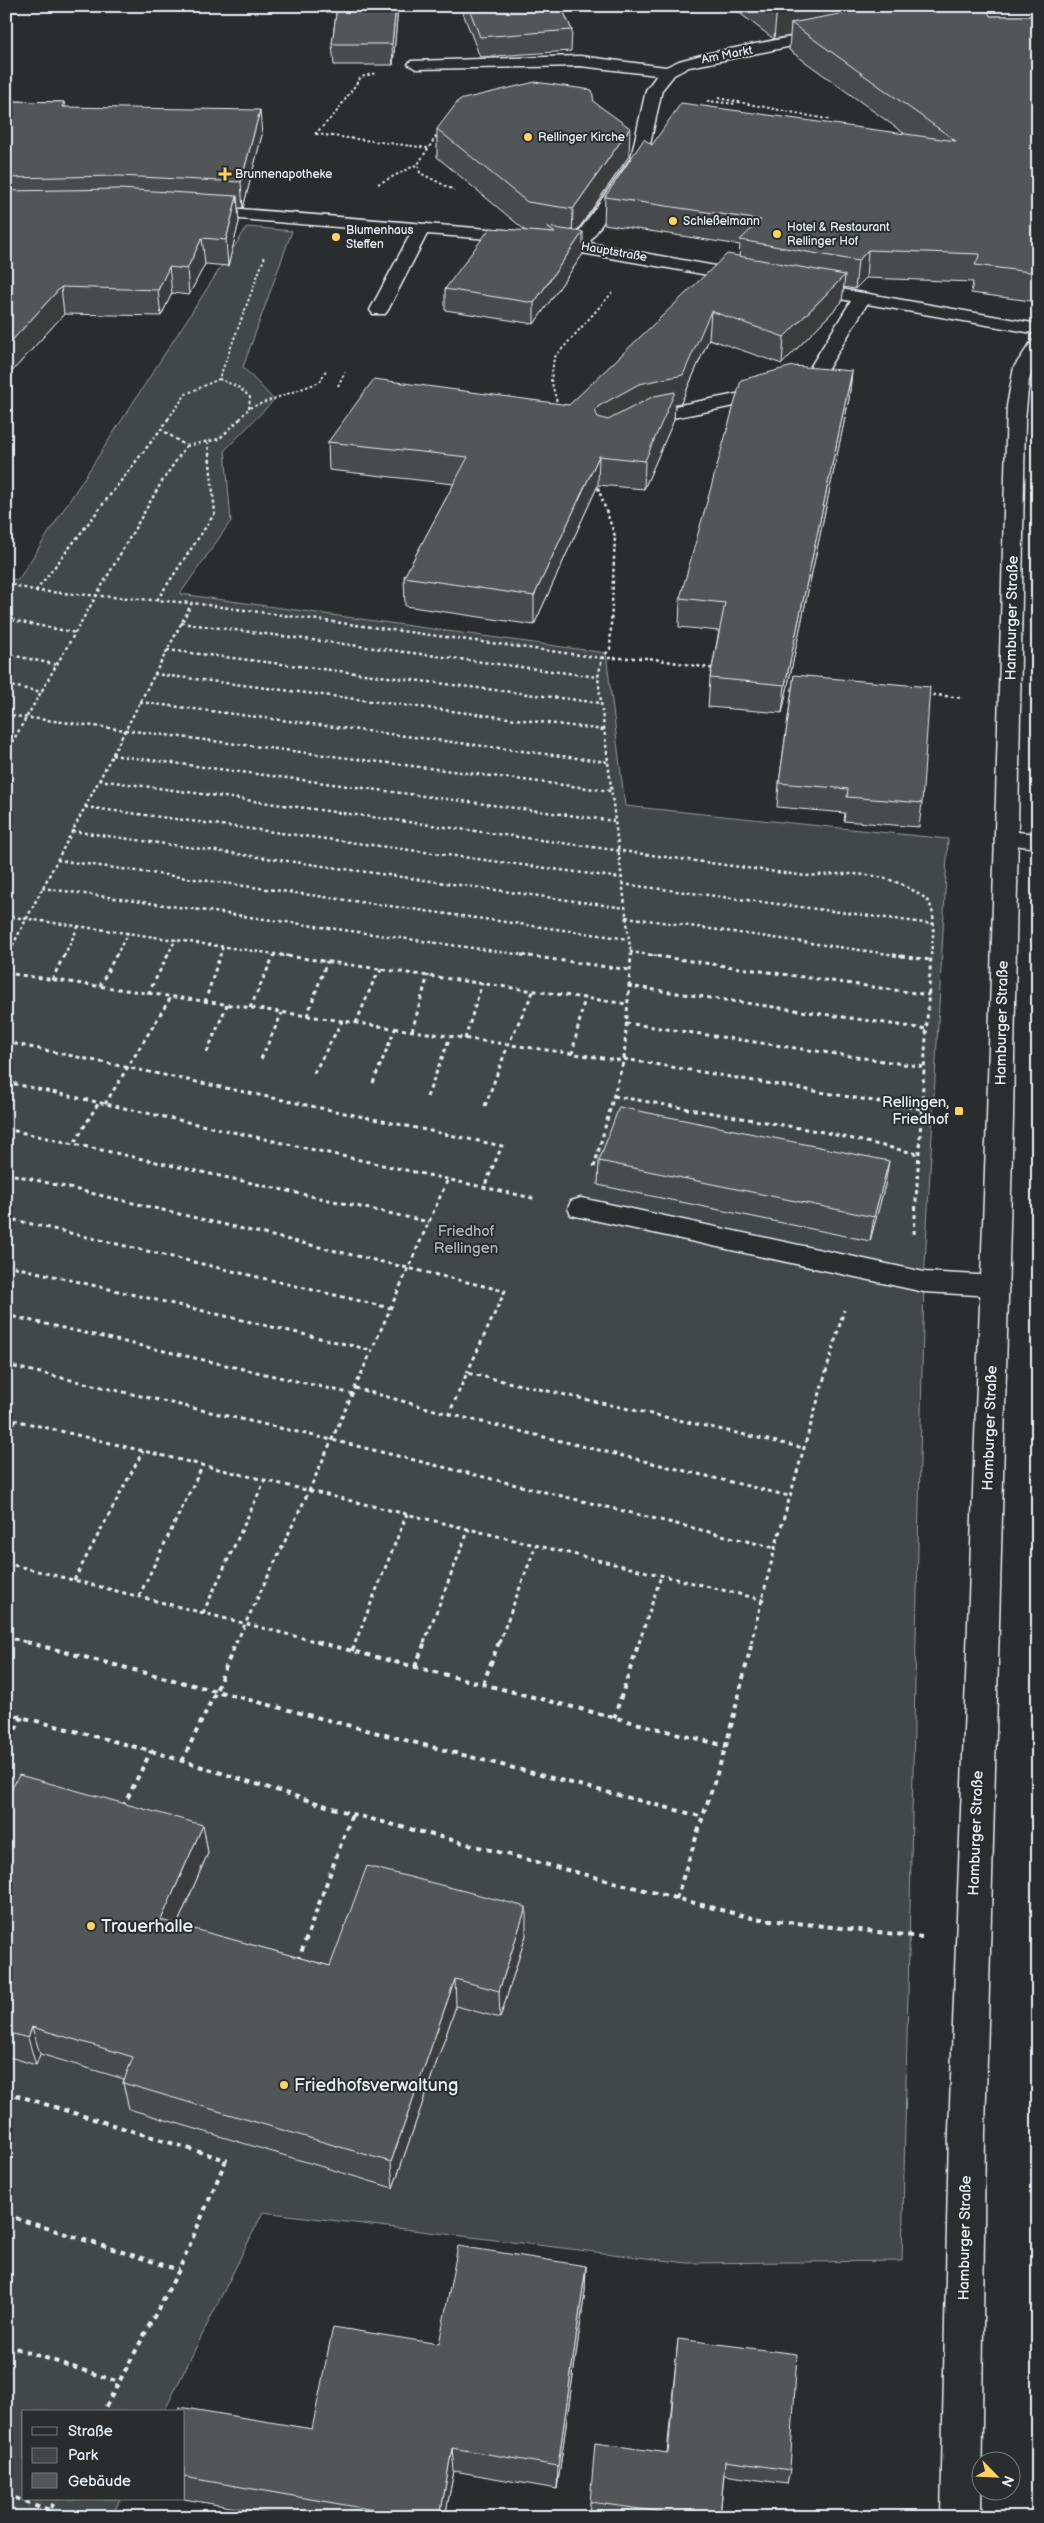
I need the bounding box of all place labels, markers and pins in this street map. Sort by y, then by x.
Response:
place label: Rellinger Kirche [538,130,625,145]
marker: Rellinger Kirche [522,131,534,143]
place label: Brunnenapotheke [235,167,332,182]
marker: Brunnenapotheke [219,168,231,180]
place label: Schleßelmann [683,214,760,229]
marker: Schleßelmann [667,215,679,227]
place label: Hotel & Restaurant Rellinger Hof [787,220,890,249]
place label: Blumenhaus Steffen [346,223,414,252]
marker: Hotel & Restaurant Rellinger Hof [771,228,783,240]
marker: Blumenhaus Steffen [330,231,342,243]
place label: Rellingen, Friedhof [882,1093,949,1129]
marker: Rellingen, Friedhof [953,1105,965,1117]
place label: Trauerhalle [101,1916,193,1937]
marker: Trauerhalle [85,1920,97,1932]
place label: Friedhofsverwaltung [294,2075,458,2096]
marker: Friedhofsverwaltung [278,2079,290,2091]

